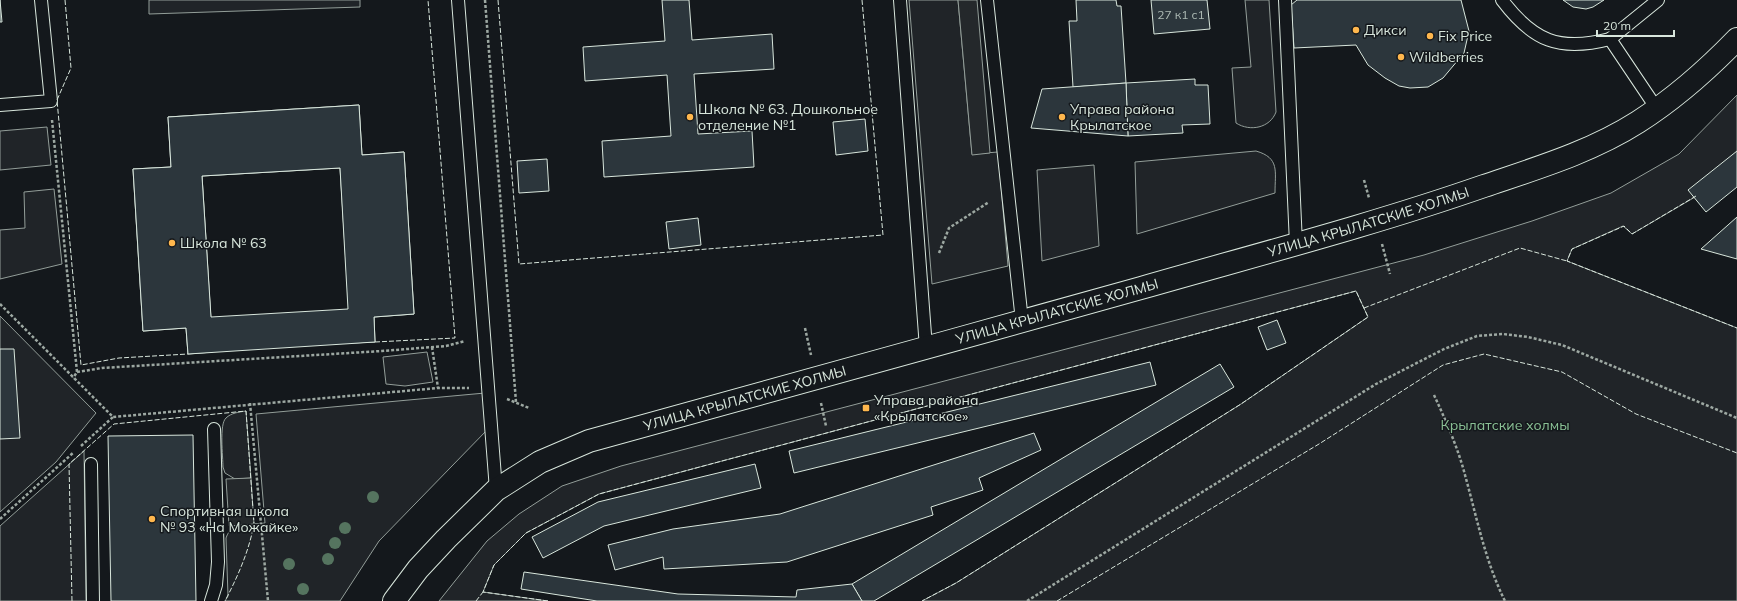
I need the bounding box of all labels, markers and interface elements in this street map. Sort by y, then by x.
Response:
house number: 27 к1 с1 [1157,7,1205,22]
scale bar [1597,12,1674,38]
text: 20 m [1603,18,1631,33]
place label: Дикси [1364,21,1407,39]
marker: Дикси [1351,25,1361,35]
place label: Fix Price [1438,27,1492,45]
marker: Fix Price [1425,31,1435,41]
place label: Wildberries [1409,48,1484,66]
marker: Wildberries [1396,52,1406,62]
place label: Школа № 63. Дошкольное отделение №1 [698,100,878,134]
place label: Управа района Крылатское [1069,100,1174,134]
marker: Школа № 63. Дошкольное отделение №1 [685,112,695,122]
marker: Управа района Крылатское [1057,112,1067,122]
street label: УЛИЦА КРЫЛАТСКИЕ ХОЛМЫ [1265,183,1471,261]
place label: Школа № 63 [180,234,267,252]
marker: Школа № 63 [167,238,177,248]
street label: УЛИЦА КРЫЛАТСКИЕ ХОЛМЫ [953,275,1160,348]
street label: УЛИЦА КРЫЛАТСКИЕ ХОЛМЫ [640,362,848,435]
place label: Управа района «Крылатское» [873,391,978,425]
marker: Управа района «Крылатское» [861,403,871,413]
park label: Крылатские холмы [1440,416,1570,434]
place label: Спортивная школа № 93 «На Можайке» [160,502,298,536]
marker: Спортивная школа № 93 «На Можайке» [147,514,157,524]

